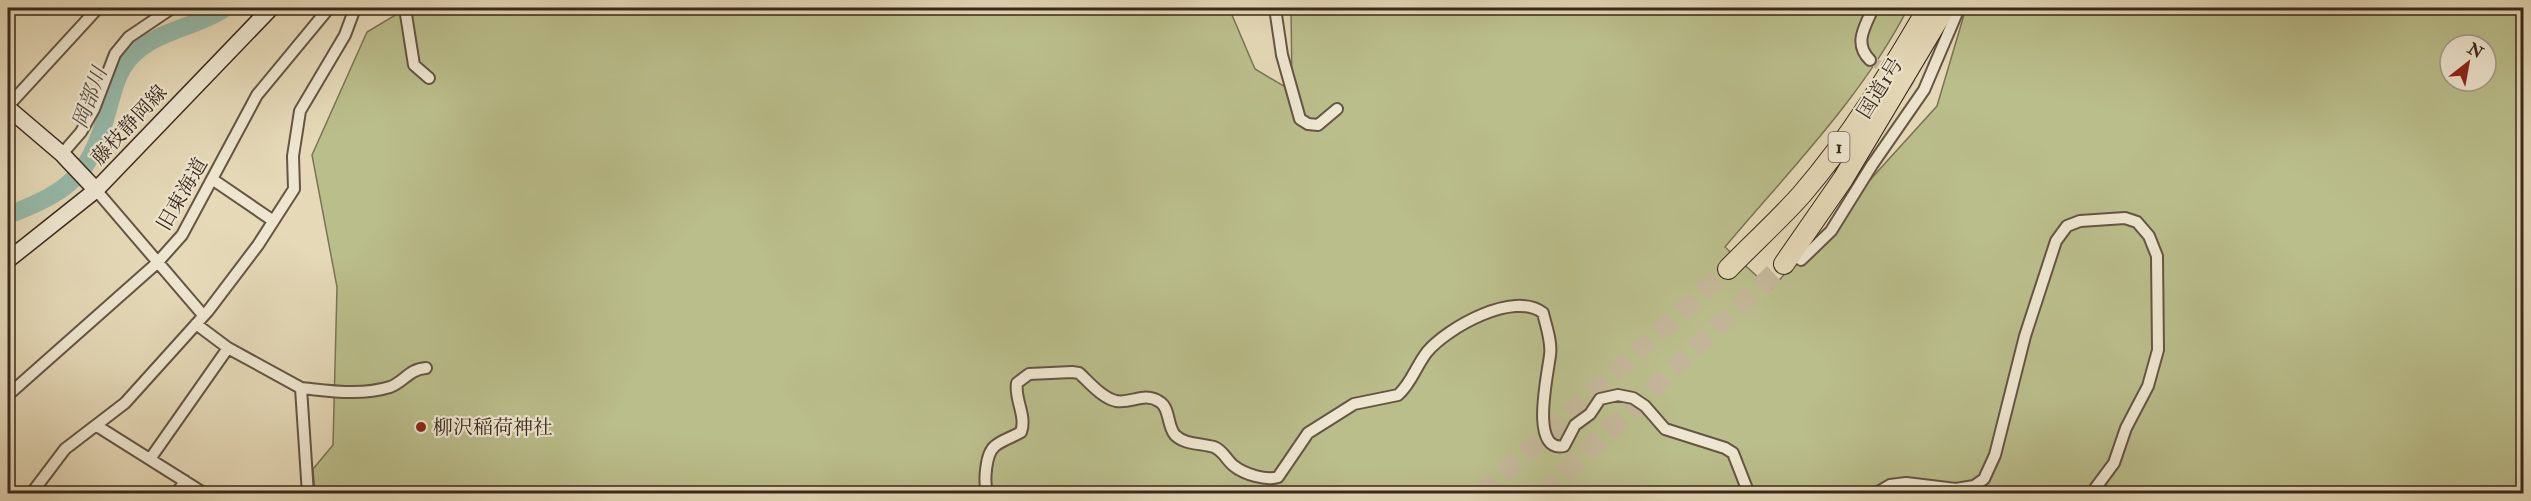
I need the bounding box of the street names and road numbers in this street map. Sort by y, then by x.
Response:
street label: 国道1号 [1852,53,1908,123]
street label: 藤枝静岡線 [86,80,172,170]
road number: 1 [1828,132,1850,162]
street label: 旧東海道 [151,153,213,235]

